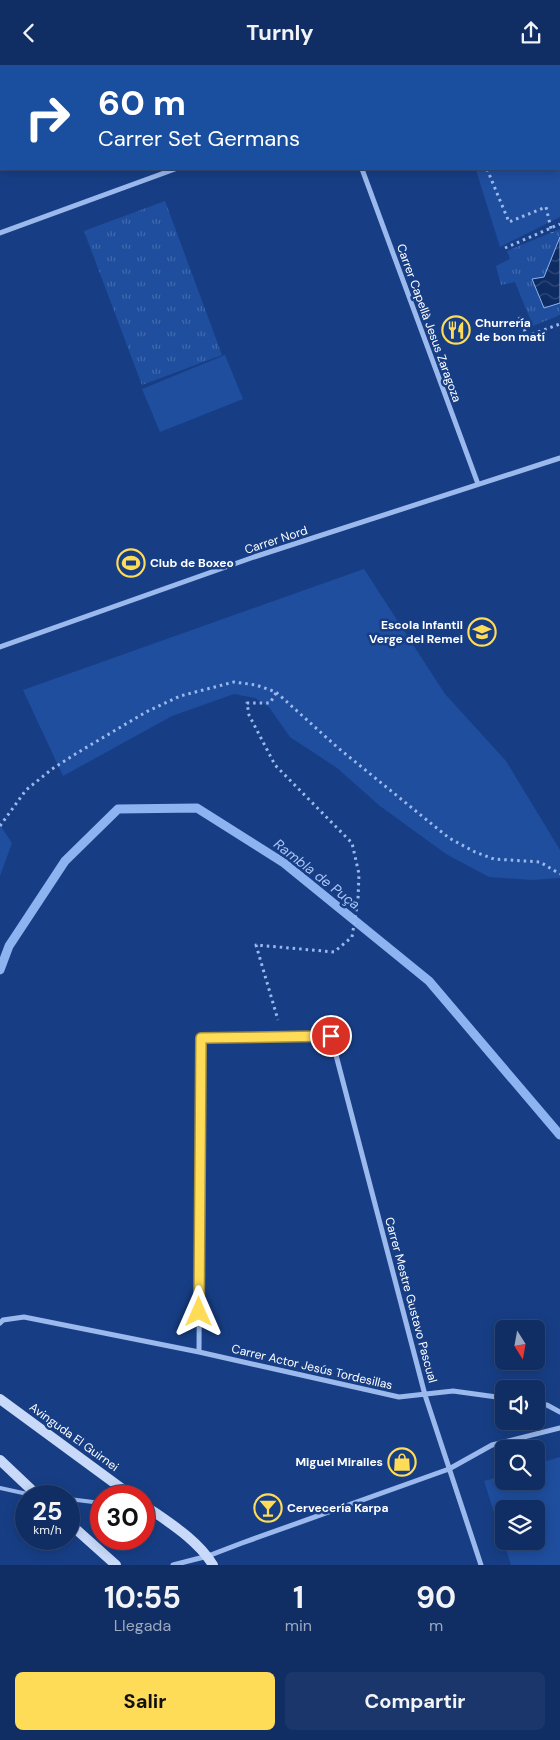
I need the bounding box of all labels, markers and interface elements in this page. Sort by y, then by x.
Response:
text: Turnly [246,18,314,47]
icon: back [15,19,43,47]
icon: share [517,19,545,47]
text: 60 m [98,80,186,126]
icon: right [15,85,80,150]
text: Carrer Set Germans [98,124,300,153]
street label: Carrer Capellà Jesus Zaragoza [393,242,465,404]
restaurant icon: Churrería de bon matí [441,315,471,345]
place label: Churrería de bon matí [475,315,546,345]
street label: Carrer Nord [242,522,310,558]
sports icon: Club de Boxeo [116,548,146,578]
place label: Club de Boxeo [150,555,234,571]
place label: Escola Infantil Verge del Remei [369,617,463,647]
school or university icon: Escola Infantil Verge del Remei [467,617,497,647]
water label: Rambla de Puça [270,835,364,913]
pin [310,1015,352,1057]
icon: arrive [317,1022,345,1050]
street label: Carrer Mestre Gustavo Pascual [381,1215,441,1385]
position arrow [172,1285,224,1337]
north arrow [495,1320,545,1370]
map controls [495,1320,545,1550]
street label: Carrer Actor Jesús Tordesillas [230,1341,394,1393]
button: sound [495,1380,545,1430]
street label: Avinguda El Guirnei [26,1399,122,1475]
button: search [495,1440,545,1490]
shop icon: Miguel Miralles [387,1447,417,1477]
place label: Miguel Miralles [295,1454,383,1470]
speed limit sign: 30 [90,1485,155,1550]
bar icon: Cervecería Karpa [253,1493,283,1523]
text: 25 [33,1495,62,1528]
place label: Cervecería Karpa [287,1500,388,1516]
button: layers [495,1500,545,1550]
text: km/h [33,1522,62,1538]
text: 10:55 [104,1578,181,1617]
text: 1 [293,1578,304,1617]
text: 90 [416,1578,456,1617]
text: Llegada [114,1615,171,1636]
text: min [285,1615,312,1636]
text: m [429,1615,443,1636]
button: Salir [15,1672,275,1730]
button: Compartir [285,1672,545,1730]

